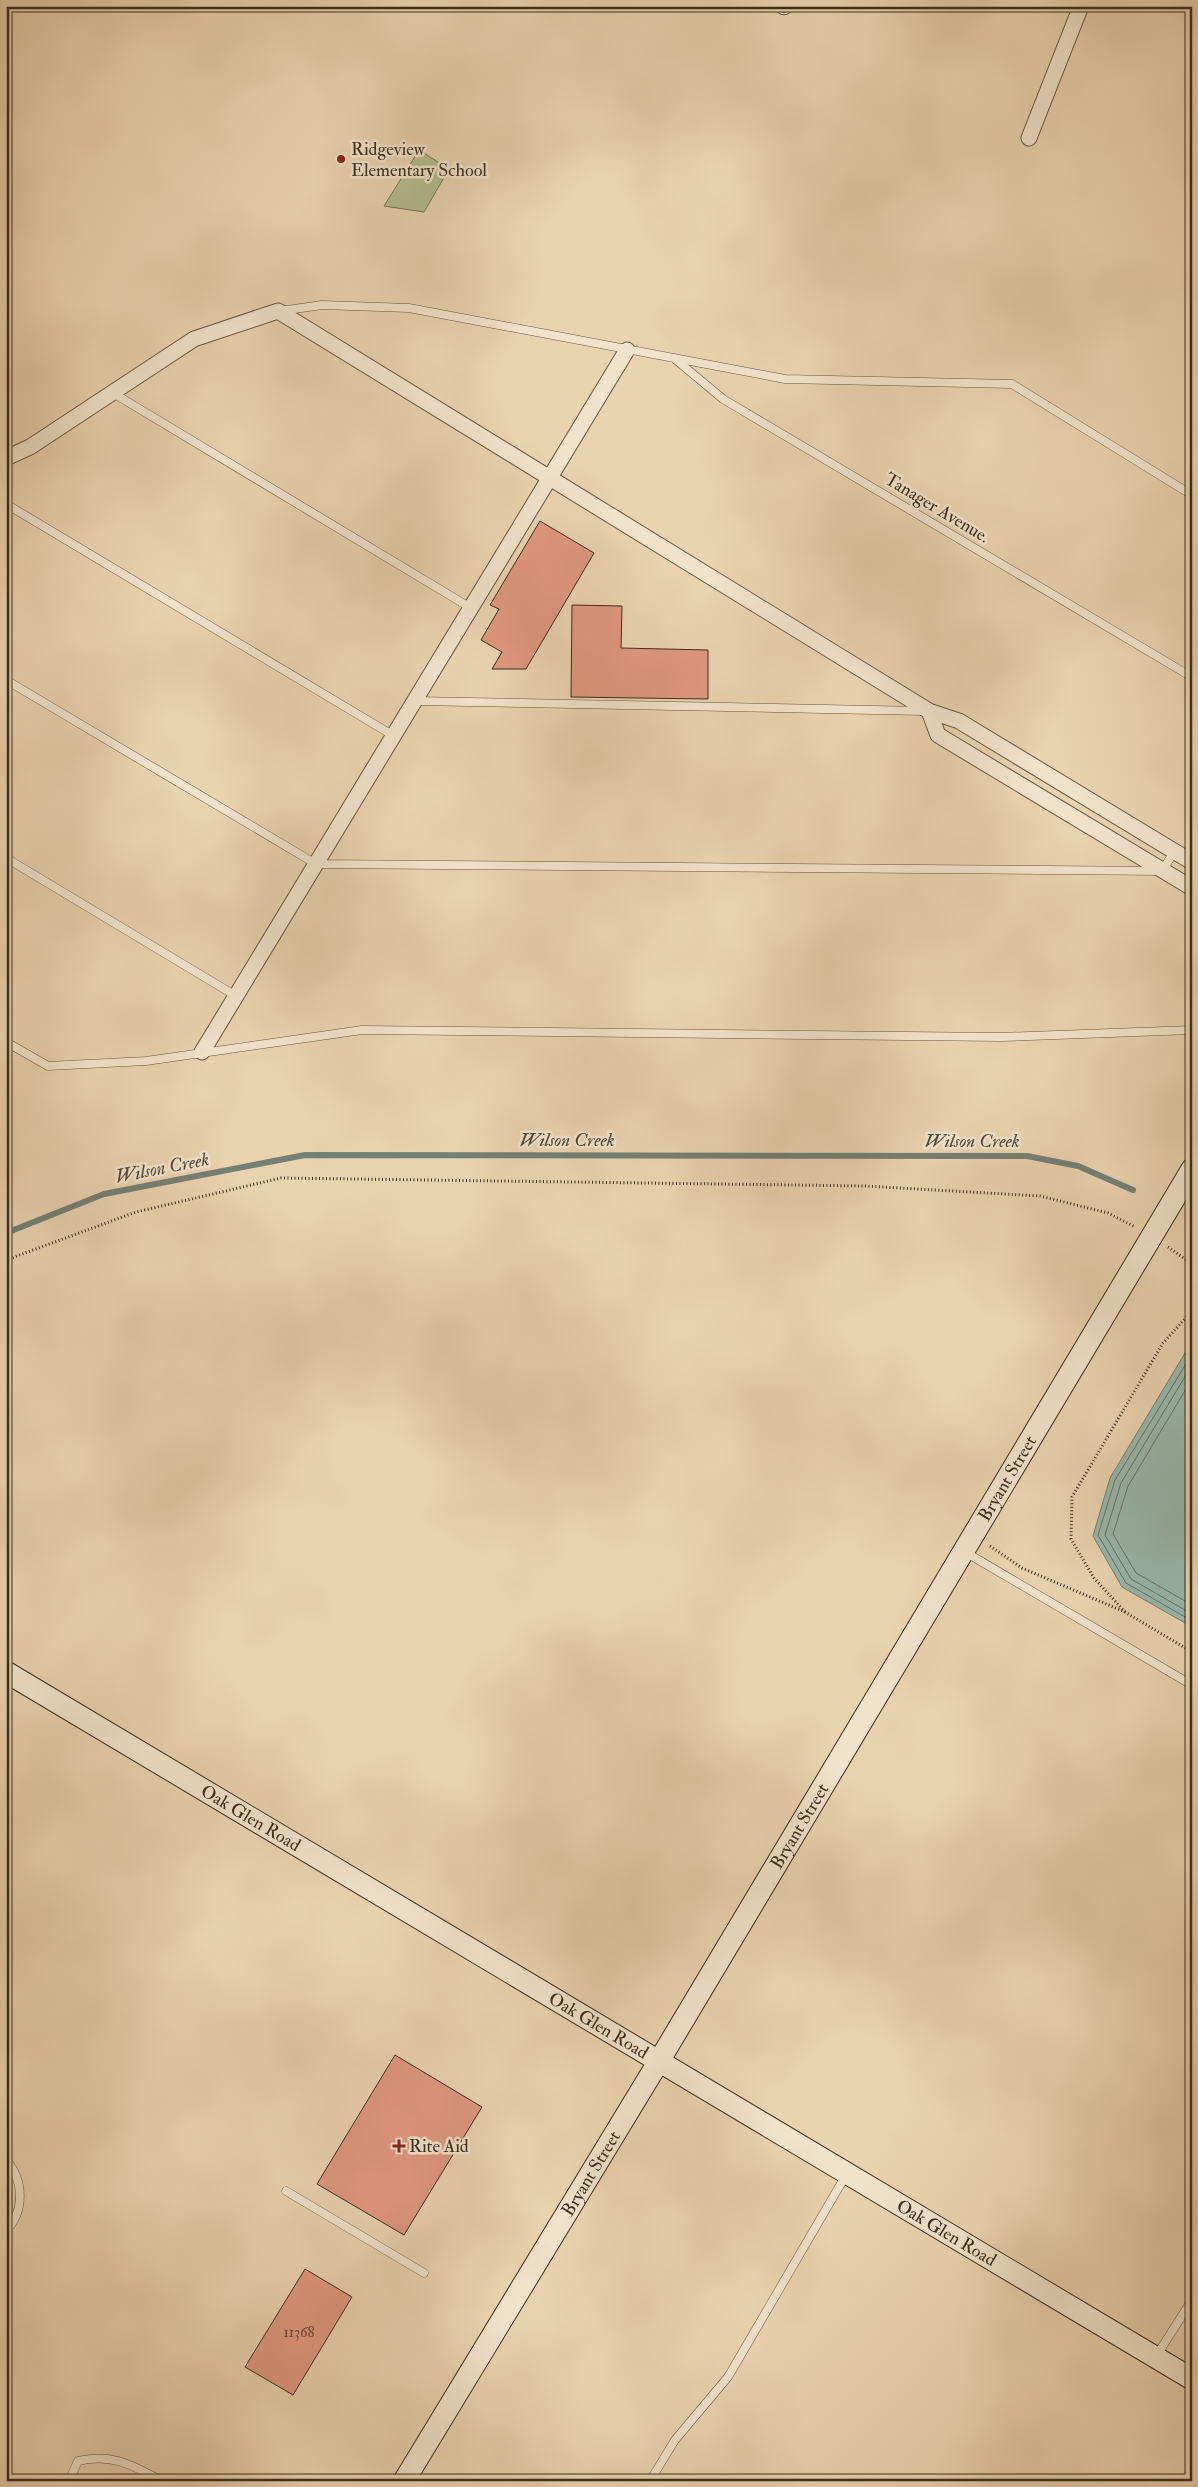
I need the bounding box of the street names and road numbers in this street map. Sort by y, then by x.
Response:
street label: Tanager Avenue. [881,468,993,548]
street label: Bryant Street [973,1431,1042,1526]
street label: Oak Glen Road [197,1779,305,1857]
street label: Bryant Street [765,1779,834,1873]
street label: Oak Glen Road [545,1987,653,2064]
street label: Bryant Street [556,2126,626,2220]
street label: Oak Glen Road [892,2194,1001,2271]

